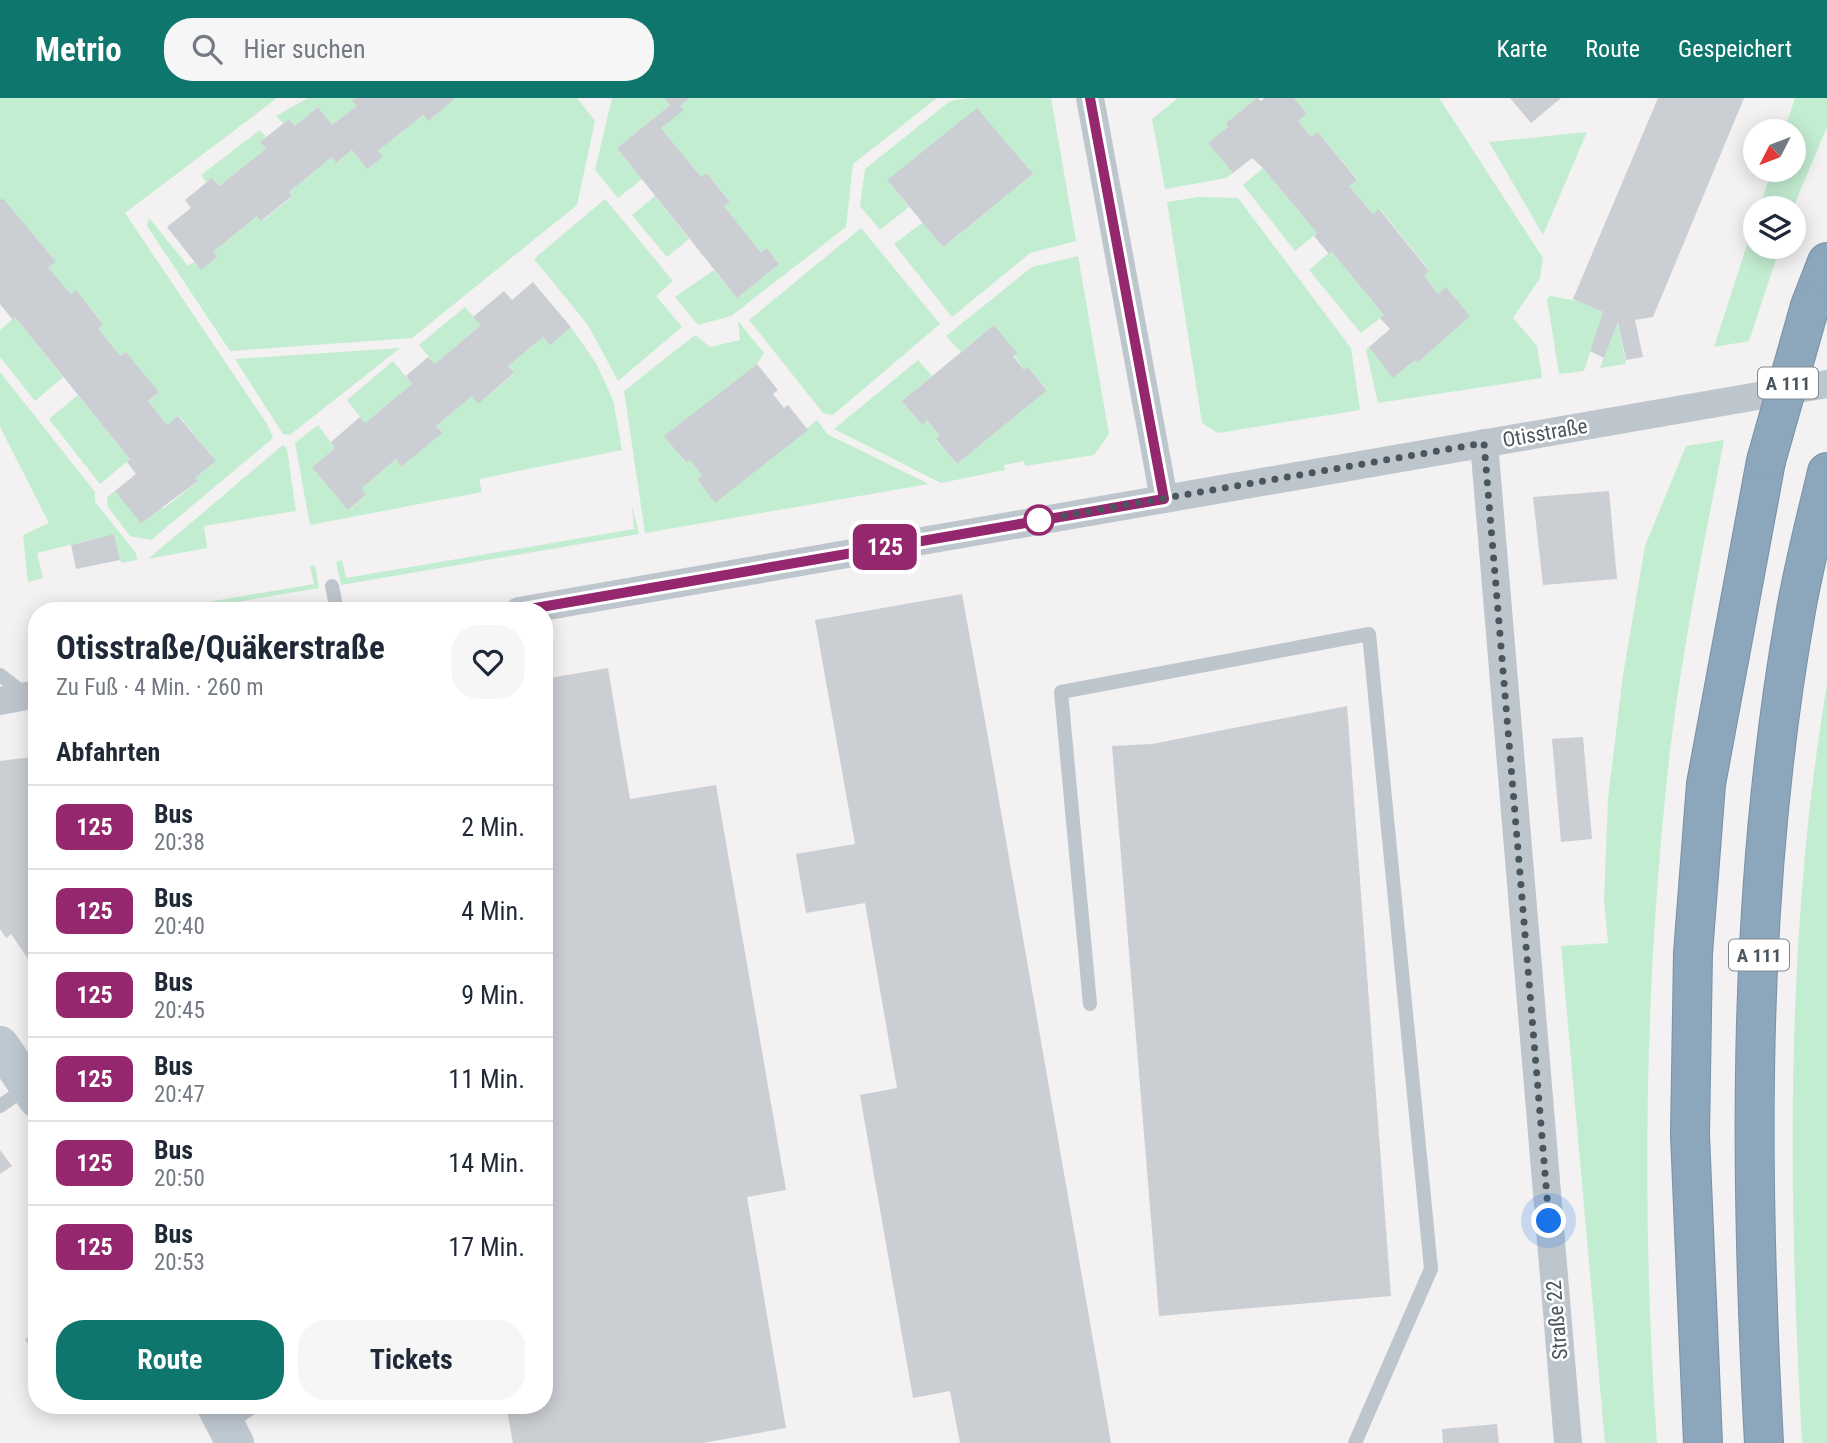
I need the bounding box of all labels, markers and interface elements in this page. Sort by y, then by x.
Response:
search box [164,18,654,81]
text: Metrio [35,30,122,69]
icon: search [188,30,226,68]
text: Hier suchen [244,34,366,64]
text: Karte [1497,35,1547,63]
text: Route [1585,35,1640,63]
text: Gespeichert [1678,35,1792,63]
north arrow [1743,119,1806,182]
map controls [1743,119,1806,259]
button: layers [1743,196,1806,259]
road number: A 111 [1758,368,1818,398]
street label: Otisstraße [1501,414,1590,452]
unlabelled marker [1024,505,1054,535]
line badge: 125 [845,524,925,570]
text: 125 [867,533,903,561]
button: heart [451,625,525,699]
text: Otisstraße/Quäkerstraße [56,628,385,667]
text: Zu Fuß · 4 Min. · 260 m [56,674,264,701]
text: Abfahrten [56,737,160,767]
text: Bus [154,799,193,829]
text: 2 Min. [461,812,525,842]
text: 125 [76,813,113,841]
text: 20:38 [154,829,205,856]
text: Bus [154,883,193,913]
text: 4 Min. [461,896,525,926]
text: 125 [76,897,113,925]
text: 20:40 [154,913,205,940]
road number: A 111 [1729,940,1789,970]
text: Bus [154,967,193,997]
text: 9 Min. [461,980,525,1010]
text: 125 [76,981,113,1009]
text: 20:45 [154,997,205,1024]
text: Bus [154,1051,193,1081]
text: 11 Min. [448,1064,525,1094]
text: 125 [76,1065,113,1093]
text: 20:47 [154,1081,205,1108]
text: Bus [154,1135,193,1165]
text: 14 Min. [448,1148,525,1178]
text: 125 [76,1149,113,1177]
text: 20:50 [154,1165,205,1192]
your location [1531,1203,1566,1238]
text: Bus [154,1219,193,1249]
text: 17 Min. [448,1232,525,1262]
text: 125 [76,1233,113,1261]
text: 20:53 [154,1249,205,1276]
street label: Straße 22 [1542,1279,1572,1361]
button: Route [56,1320,284,1400]
button: Tickets [298,1320,525,1400]

